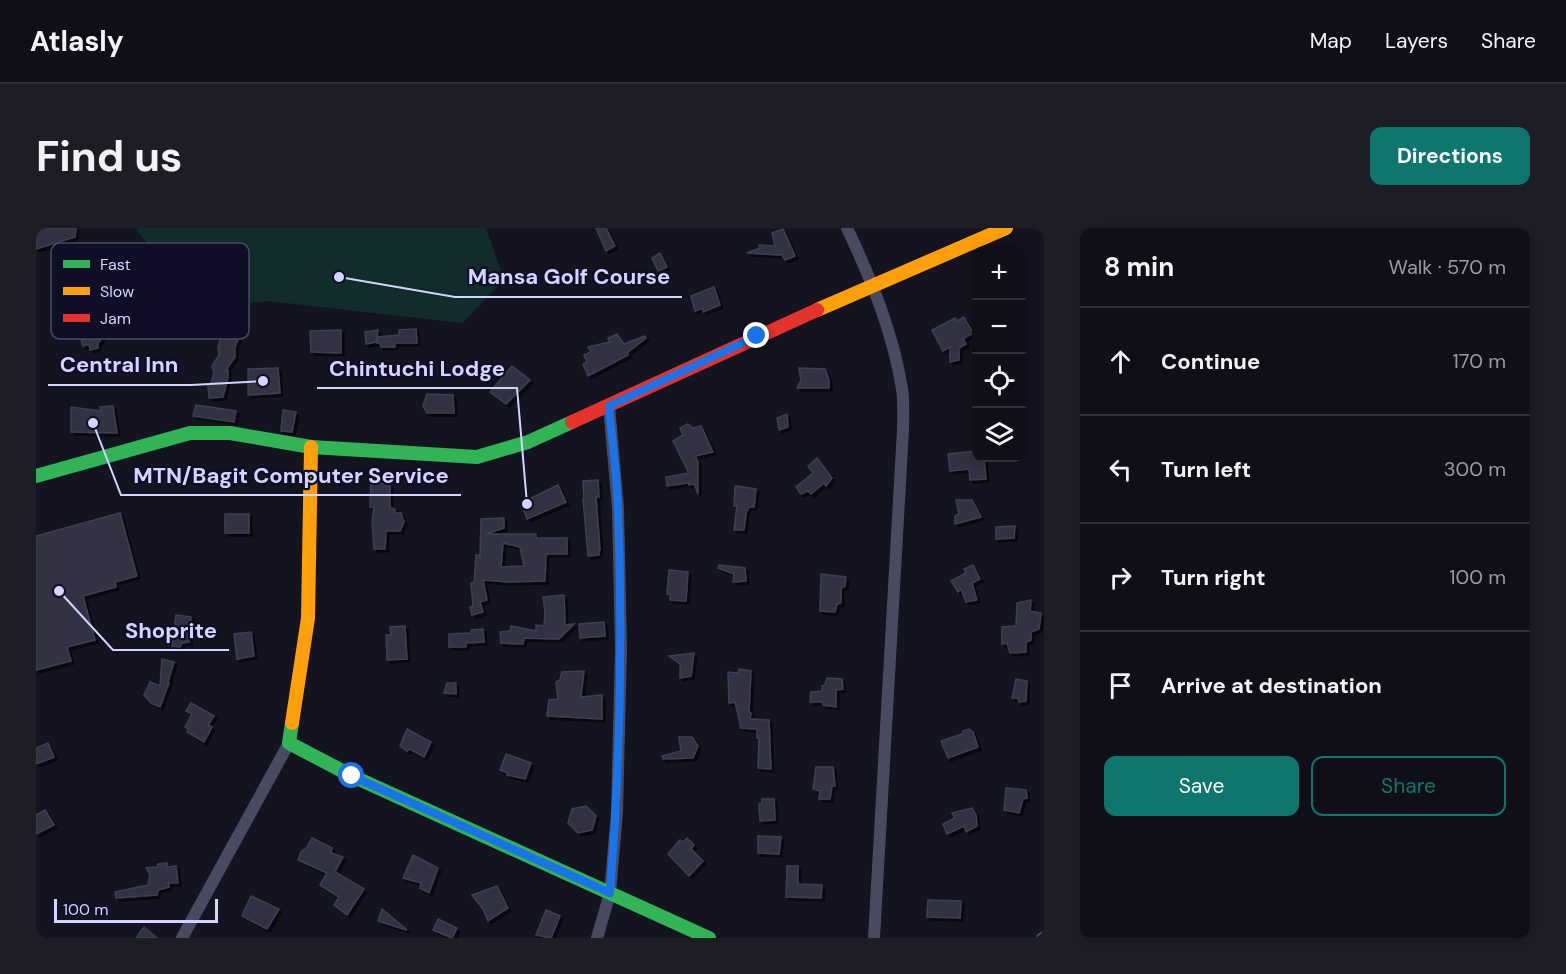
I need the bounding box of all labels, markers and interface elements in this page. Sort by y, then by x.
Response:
text: Atlasly [30,23,124,60]
text: Map [1310,27,1352,55]
text: Layers [1385,27,1448,55]
text: Share [1481,27,1536,55]
button: Directions [1370,127,1530,185]
text: Find us [36,129,182,184]
legend [51,243,249,339]
map controls [972,246,1026,462]
button: + [972,246,1026,300]
text: 8 min [1104,250,1174,284]
text: Fast [100,254,131,275]
text: Walk · 570 m [1389,254,1506,280]
callout: Mansa Golf Course [455,257,682,297]
text: Mansa Golf Course [468,262,670,291]
text: Slow [100,281,134,302]
button: − [972,300,1026,354]
text: Jam [100,308,131,329]
route end [743,322,769,348]
callout: Central Inn [48,345,191,385]
icon: ahead [1104,345,1137,378]
text: Continue [1161,347,1260,376]
callout: Chintuchi Lodge [317,348,517,388]
text: 170 m [1453,348,1506,374]
text: Central Inn [60,350,178,379]
text: Chintuchi Lodge [329,354,505,383]
button: locate [972,354,1026,408]
button: layers [972,408,1026,462]
icon: left [1104,453,1137,486]
callout: MTN/Bagit Computer Service [121,455,461,495]
text: Turn left [1161,455,1251,484]
text: 300 m [1444,456,1506,482]
text: MTN/Bagit Computer Service [133,461,449,490]
icon: right [1104,561,1137,594]
text: Turn right [1161,563,1266,592]
text: 100 m [1449,564,1506,590]
callout: Shoprite [113,610,229,650]
text: Shoprite [125,616,217,645]
icon: arrive [1104,669,1137,702]
text: Arrive at destination [1161,671,1382,700]
button: Save [1104,756,1299,816]
button: Share [1311,756,1506,816]
route start [338,762,364,788]
scale bar [54,896,218,924]
text: 100 m [63,899,108,920]

